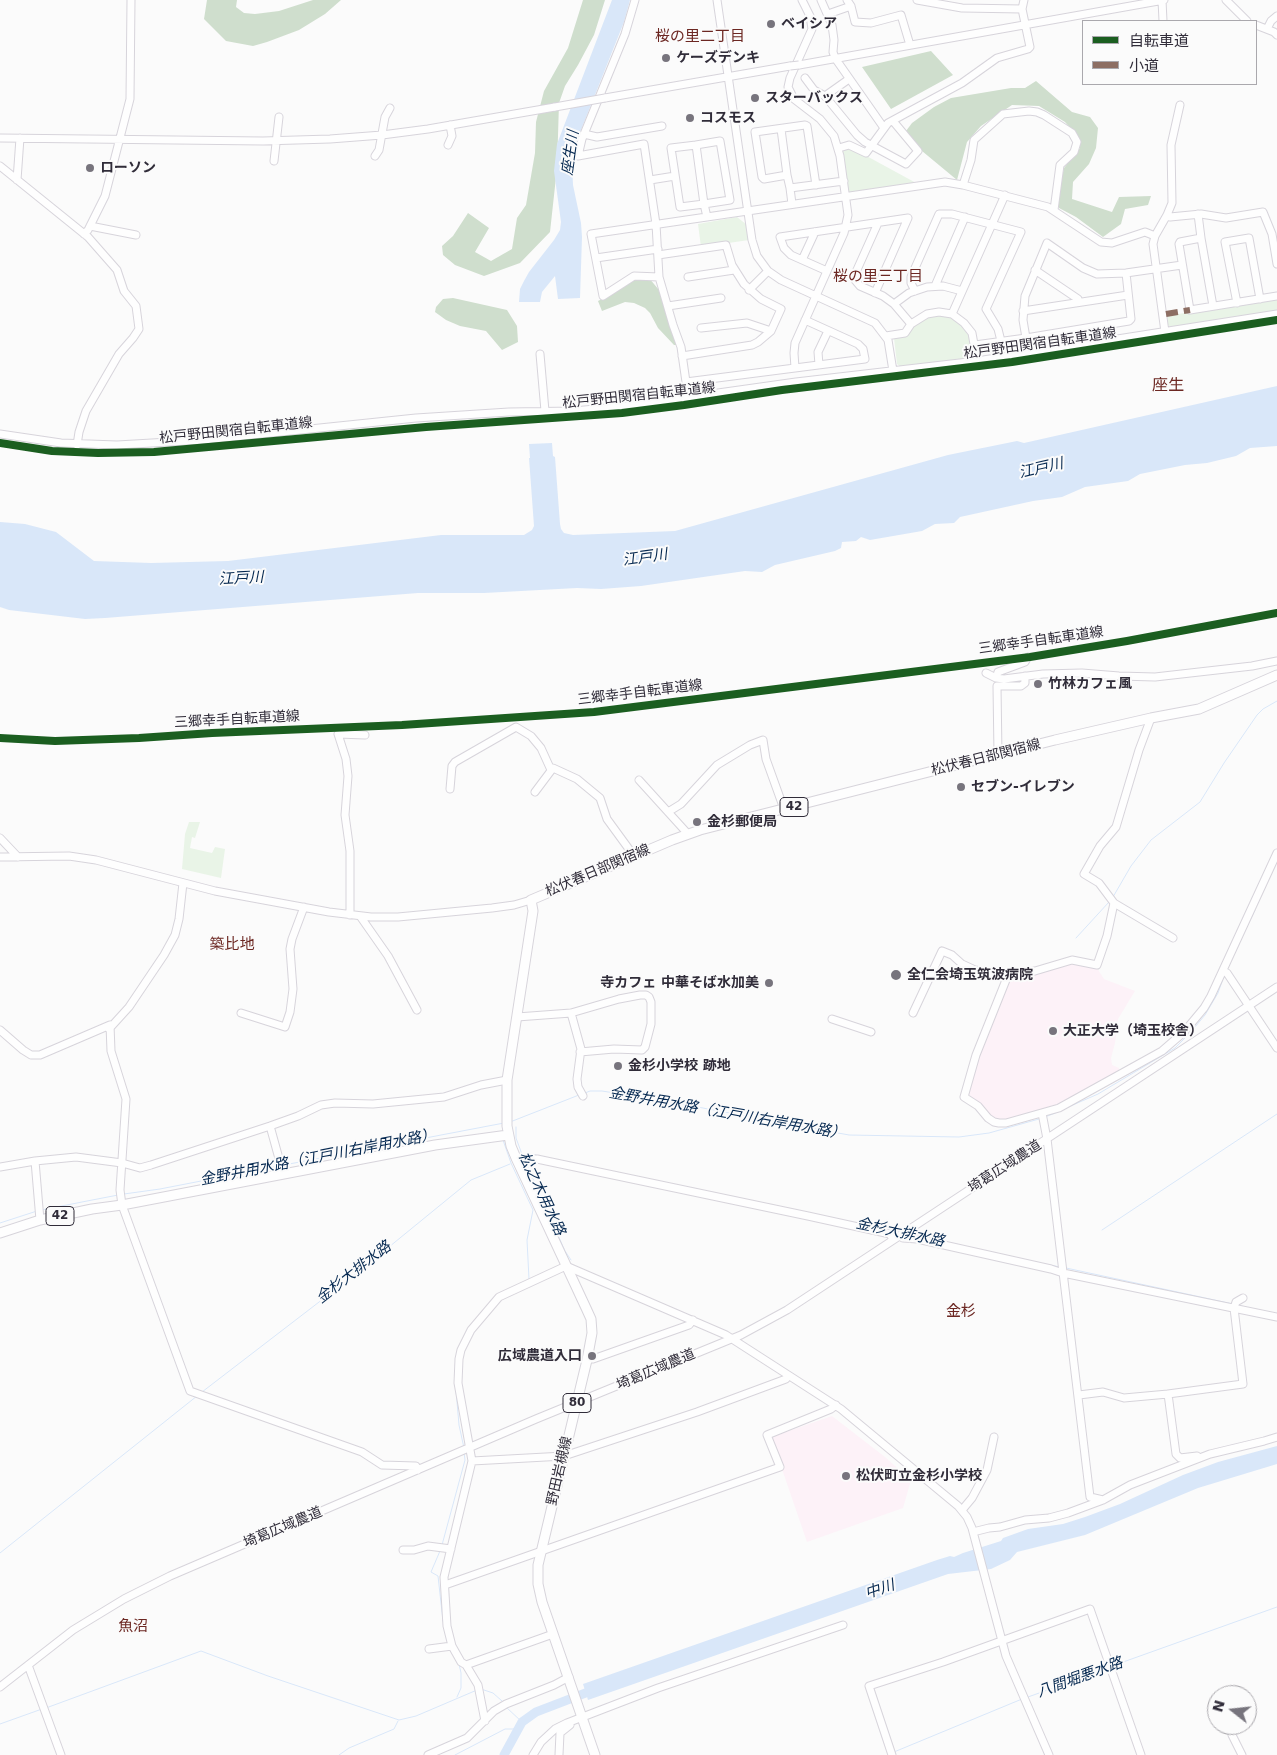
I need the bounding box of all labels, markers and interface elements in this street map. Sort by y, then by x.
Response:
place label: ベイシア [781,16,837,32]
marker: ベイシア [765,18,777,30]
legend [1082,20,1257,85]
district label: 桜の里二丁目 [655,28,745,46]
text: 自転車道 [1129,32,1189,50]
place label: ケーズデンキ [676,50,760,66]
marker: ケーズデンキ [660,52,672,64]
text: 小道 [1129,57,1159,75]
place label: スターバックス [765,90,863,106]
marker: スターバックス [749,92,761,104]
place label: コスモス [700,110,756,126]
marker: コスモス [684,112,696,124]
water label: 座生川 [559,129,583,177]
place label: ローソン [100,160,156,176]
marker: ローソン [84,162,96,174]
district label: 桜の里三丁目 [833,268,923,286]
street label: 松戸野田関宿自転車道線 [963,325,1117,363]
district label: 座生 [1152,376,1184,396]
street label: 松戸野田関宿自転車道線 [562,380,716,412]
street label: 松戸野田関宿自転車道線 [159,415,313,447]
water label: 江戸川 [1017,455,1065,483]
water label: 江戸川 [621,546,669,570]
water label: 江戸川 [218,569,264,589]
street label: 三郷幸手自転車道線 [977,624,1105,658]
place label: 竹林カフェ風 [1048,676,1132,692]
street label: 三郷幸手自転車道線 [576,677,704,709]
marker: 竹林カフェ風 [1032,678,1044,690]
street label: 三郷幸手自転車道線 [174,708,300,732]
street label: 松伏春日部関宿線 [930,736,1042,780]
place label: セブン-イレブン [971,779,1075,795]
marker: セブン-イレブン [955,781,967,793]
road number: 42 [780,798,808,816]
place label: 金杉郵便局 [707,814,777,830]
marker: 金杉郵便局 [691,816,703,828]
street label: 松伏春日部関宿線 [543,841,653,901]
district label: 築比地 [210,936,254,954]
place label: 全仁会埼玉筑波病院 [907,967,1033,983]
marker: 全仁会埼玉筑波病院 [889,968,903,982]
place label: 寺カフェ 中華そば水加美 [600,975,759,991]
marker: 寺カフェ 中華そば水加美 [763,977,775,989]
place label: 大正大学（埼玉校舎） [1063,1023,1203,1039]
marker: 大正大学（埼玉校舎） [1047,1025,1059,1037]
place label: 金杉小学校 跡地 [628,1058,731,1074]
marker: 金杉小学校 跡地 [612,1060,624,1072]
water label: 金野井用水路（江戸川右岸用水路） [607,1084,847,1144]
water label: 金野井用水路（江戸川右岸用水路） [198,1126,438,1190]
street label: 埼葛広域農道 [965,1137,1045,1197]
water label: 松之木用水路 [514,1149,568,1239]
road number: 42 [46,1206,74,1226]
water label: 金杉大排水路 [854,1215,946,1251]
water label: 金杉大排水路 [313,1238,395,1308]
district label: 金杉 [946,1303,976,1321]
street label: 埼葛広域農道 [614,1346,698,1394]
place label: 広域農道入口 [498,1348,582,1364]
marker: 広域農道入口 [586,1350,598,1362]
road number: 80 [563,1394,591,1412]
street label: 野田岩槻線 [544,1435,576,1507]
place label: 松伏町立金杉小学校 [856,1468,982,1484]
marker: 松伏町立金杉小学校 [840,1470,852,1482]
street label: 埼葛広域農道 [241,1504,325,1552]
water label: 中川 [863,1577,897,1603]
district label: 魚沼 [118,1618,148,1636]
water label: 八間堀悪水路 [1035,1654,1125,1702]
north arrow [1207,1685,1257,1735]
text: N [1209,1698,1228,1714]

